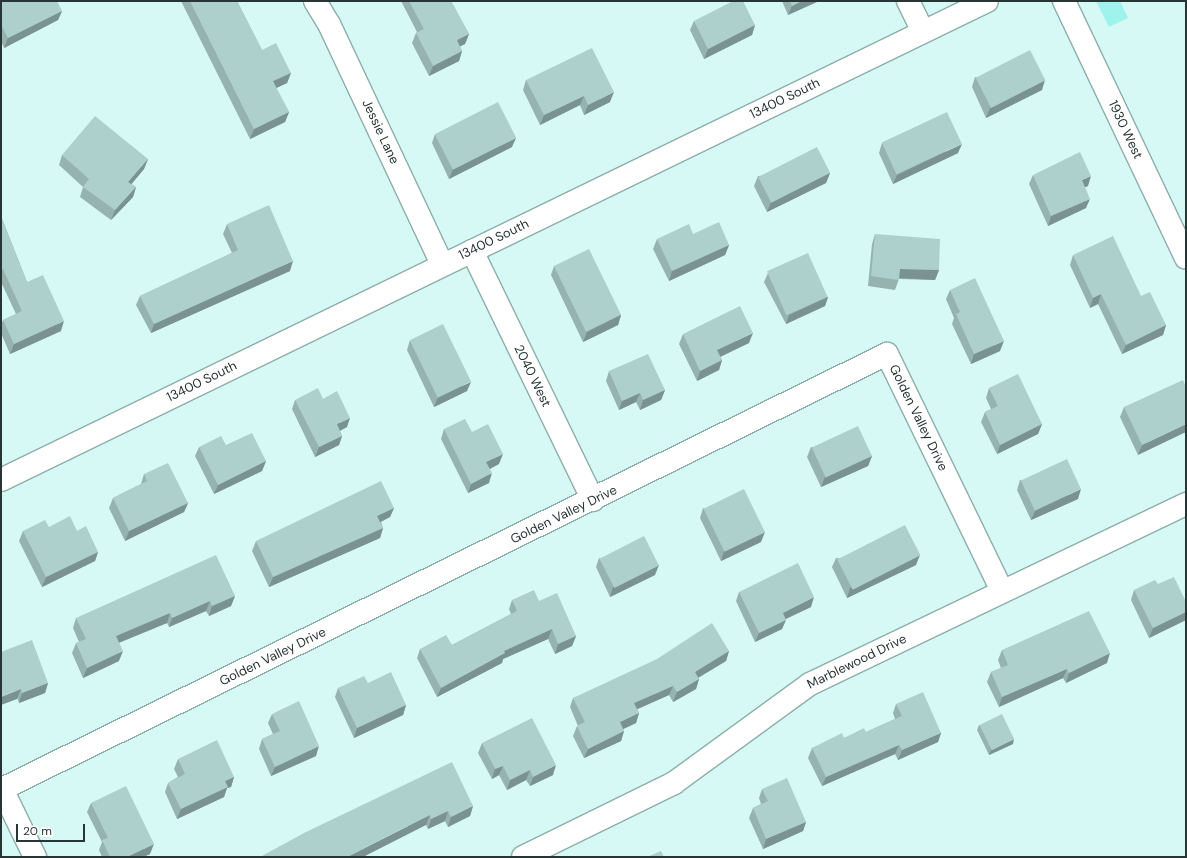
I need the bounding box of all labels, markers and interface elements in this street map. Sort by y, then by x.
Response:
street label: 13400 South [747,75,823,123]
street label: Jessie Lane [358,97,402,167]
street label: 1930 West [1105,98,1145,162]
street label: 13400 South [456,216,532,264]
street label: 2040 West [510,342,554,410]
street label: 13400 South [164,358,240,406]
street label: Golden Valley Drive [885,362,951,474]
street label: Golden Valley Drive [508,482,620,548]
street label: Golden Valley Drive [217,624,329,690]
street label: Marblewood Drive [805,631,909,693]
scale bar [18,816,87,842]
text: 20 m [23,823,52,839]

